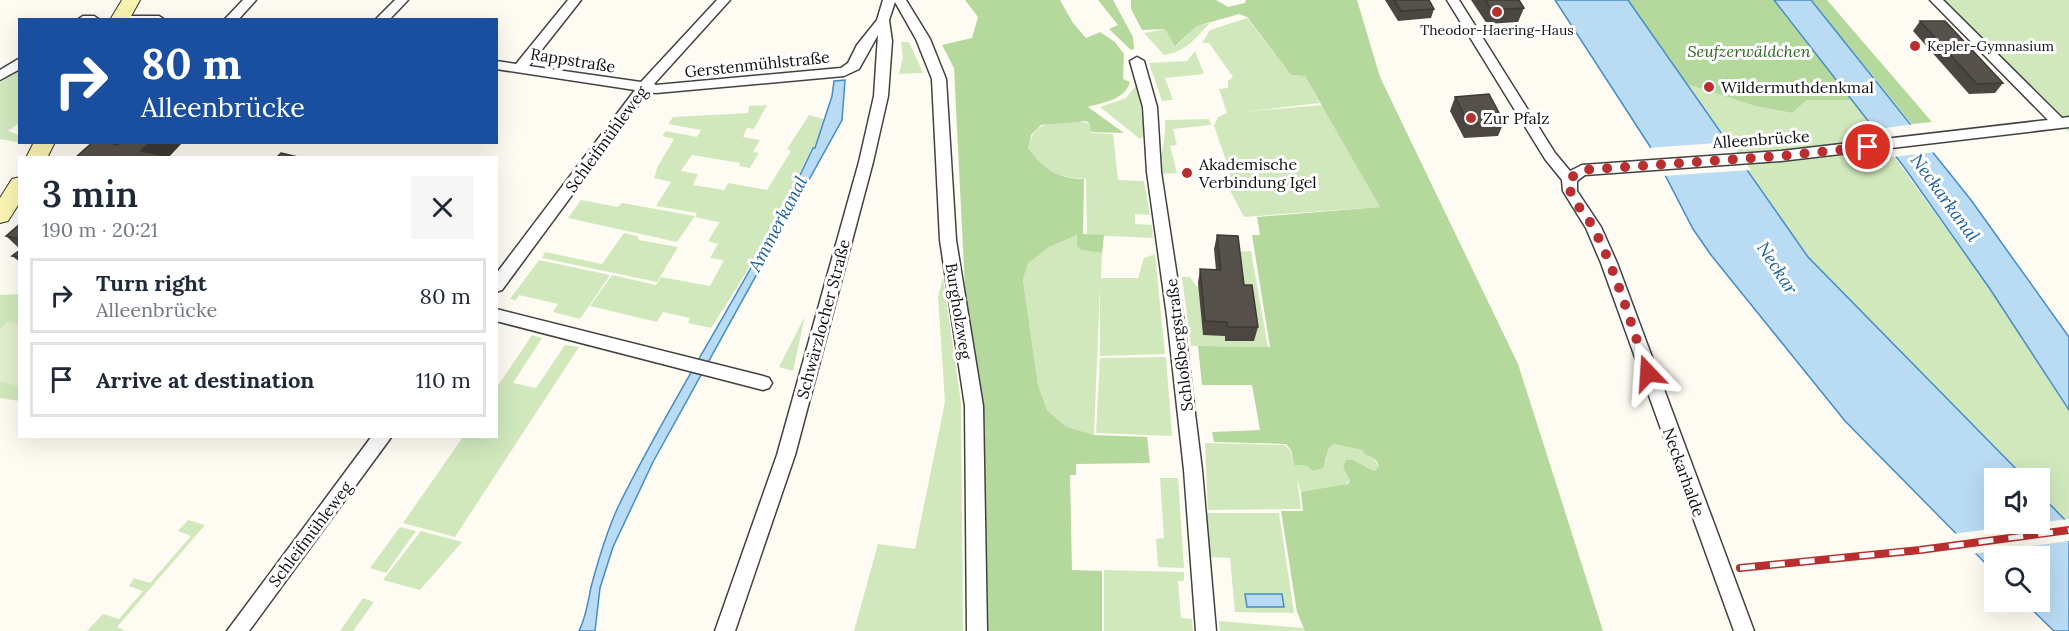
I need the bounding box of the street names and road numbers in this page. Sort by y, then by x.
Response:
street label: Rappstraße [529,43,617,77]
street label: Gerstenmühlstraße [683,46,831,82]
street label: Schleifmühleweg [561,81,652,196]
street label: Alleenbrücke [1711,126,1810,152]
street label: Schwärzlocher Straße [792,237,854,401]
street label: Burgholzweg [942,261,977,362]
street label: Schloßbergstraße [1161,277,1197,413]
street label: Neckarhalde [1659,425,1709,520]
street label: Schleifmühleweg [264,476,357,591]

